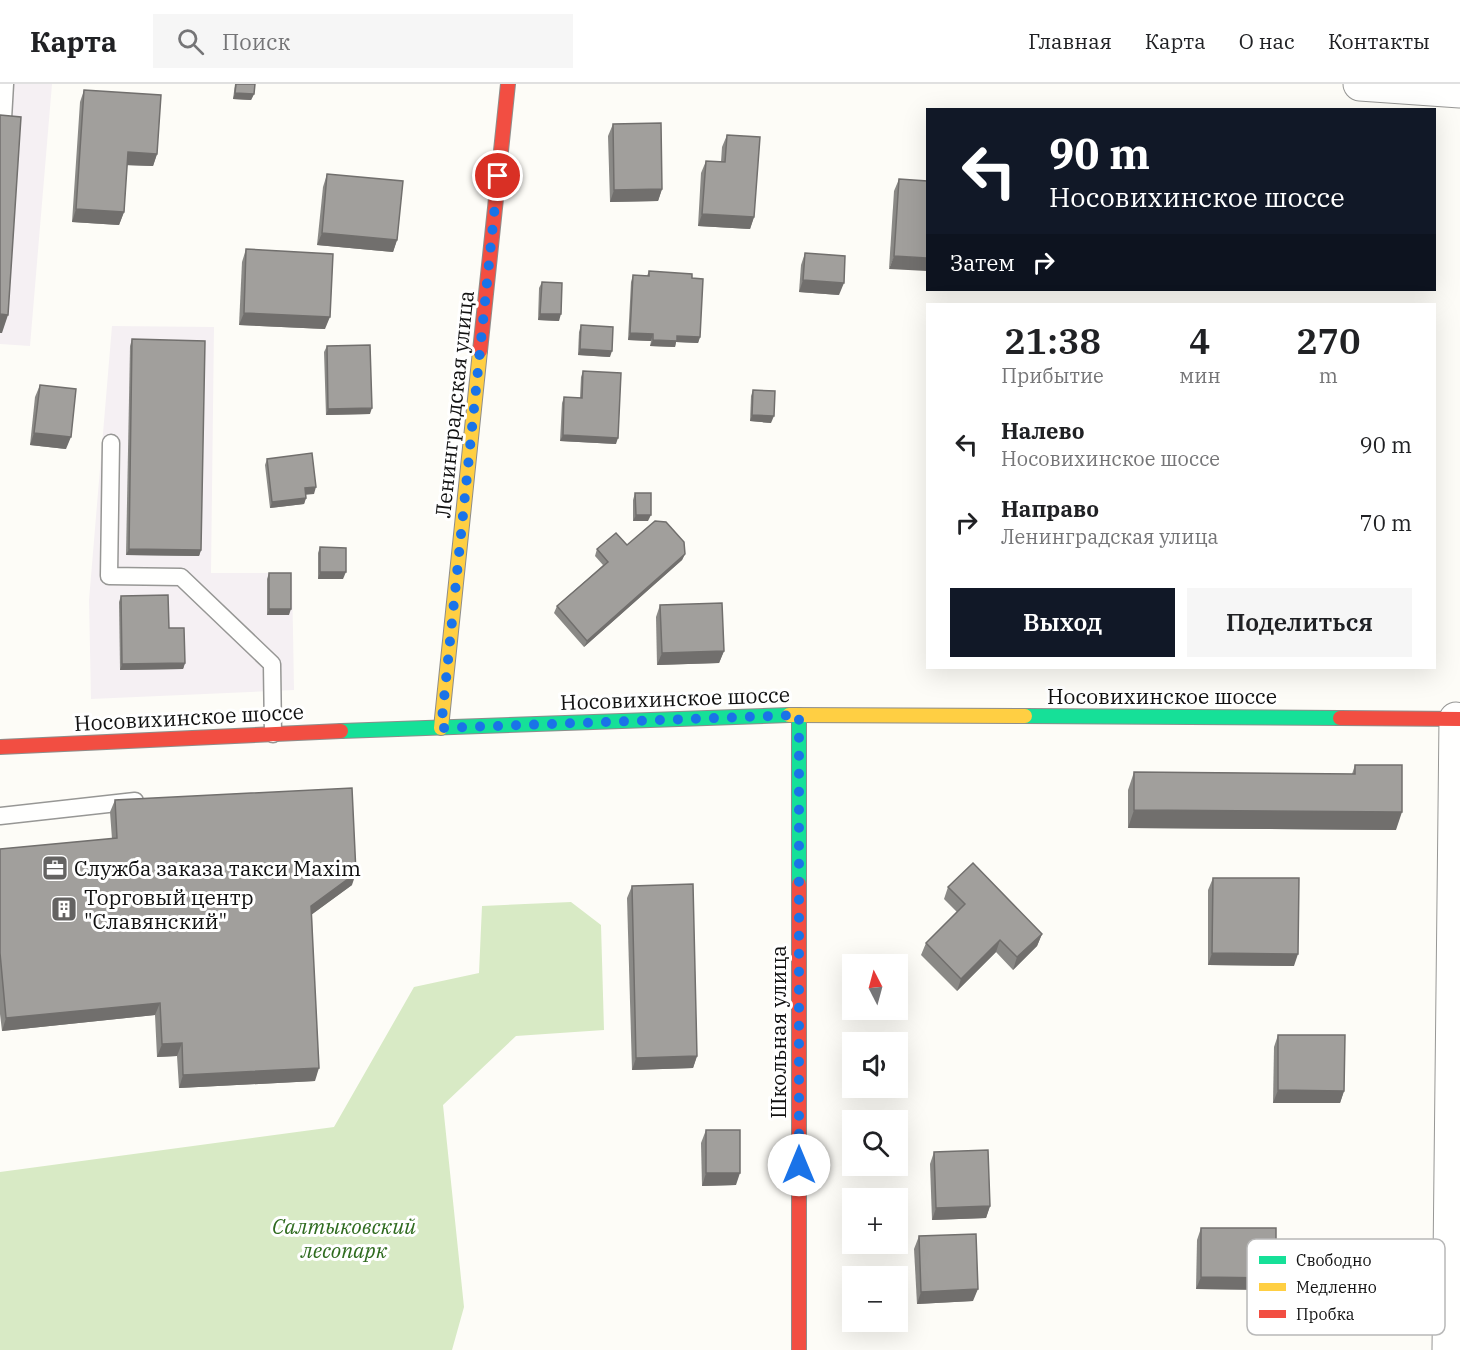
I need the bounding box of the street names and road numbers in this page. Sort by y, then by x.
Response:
street label: Ленинградская улица [428,289,480,519]
street label: Носовихинское шоссе [560,680,790,716]
street label: Носовихинское шоссе [1047,682,1277,710]
street label: Носовихинское шоссе [73,697,305,737]
street label: Школьная улица [764,945,792,1119]

